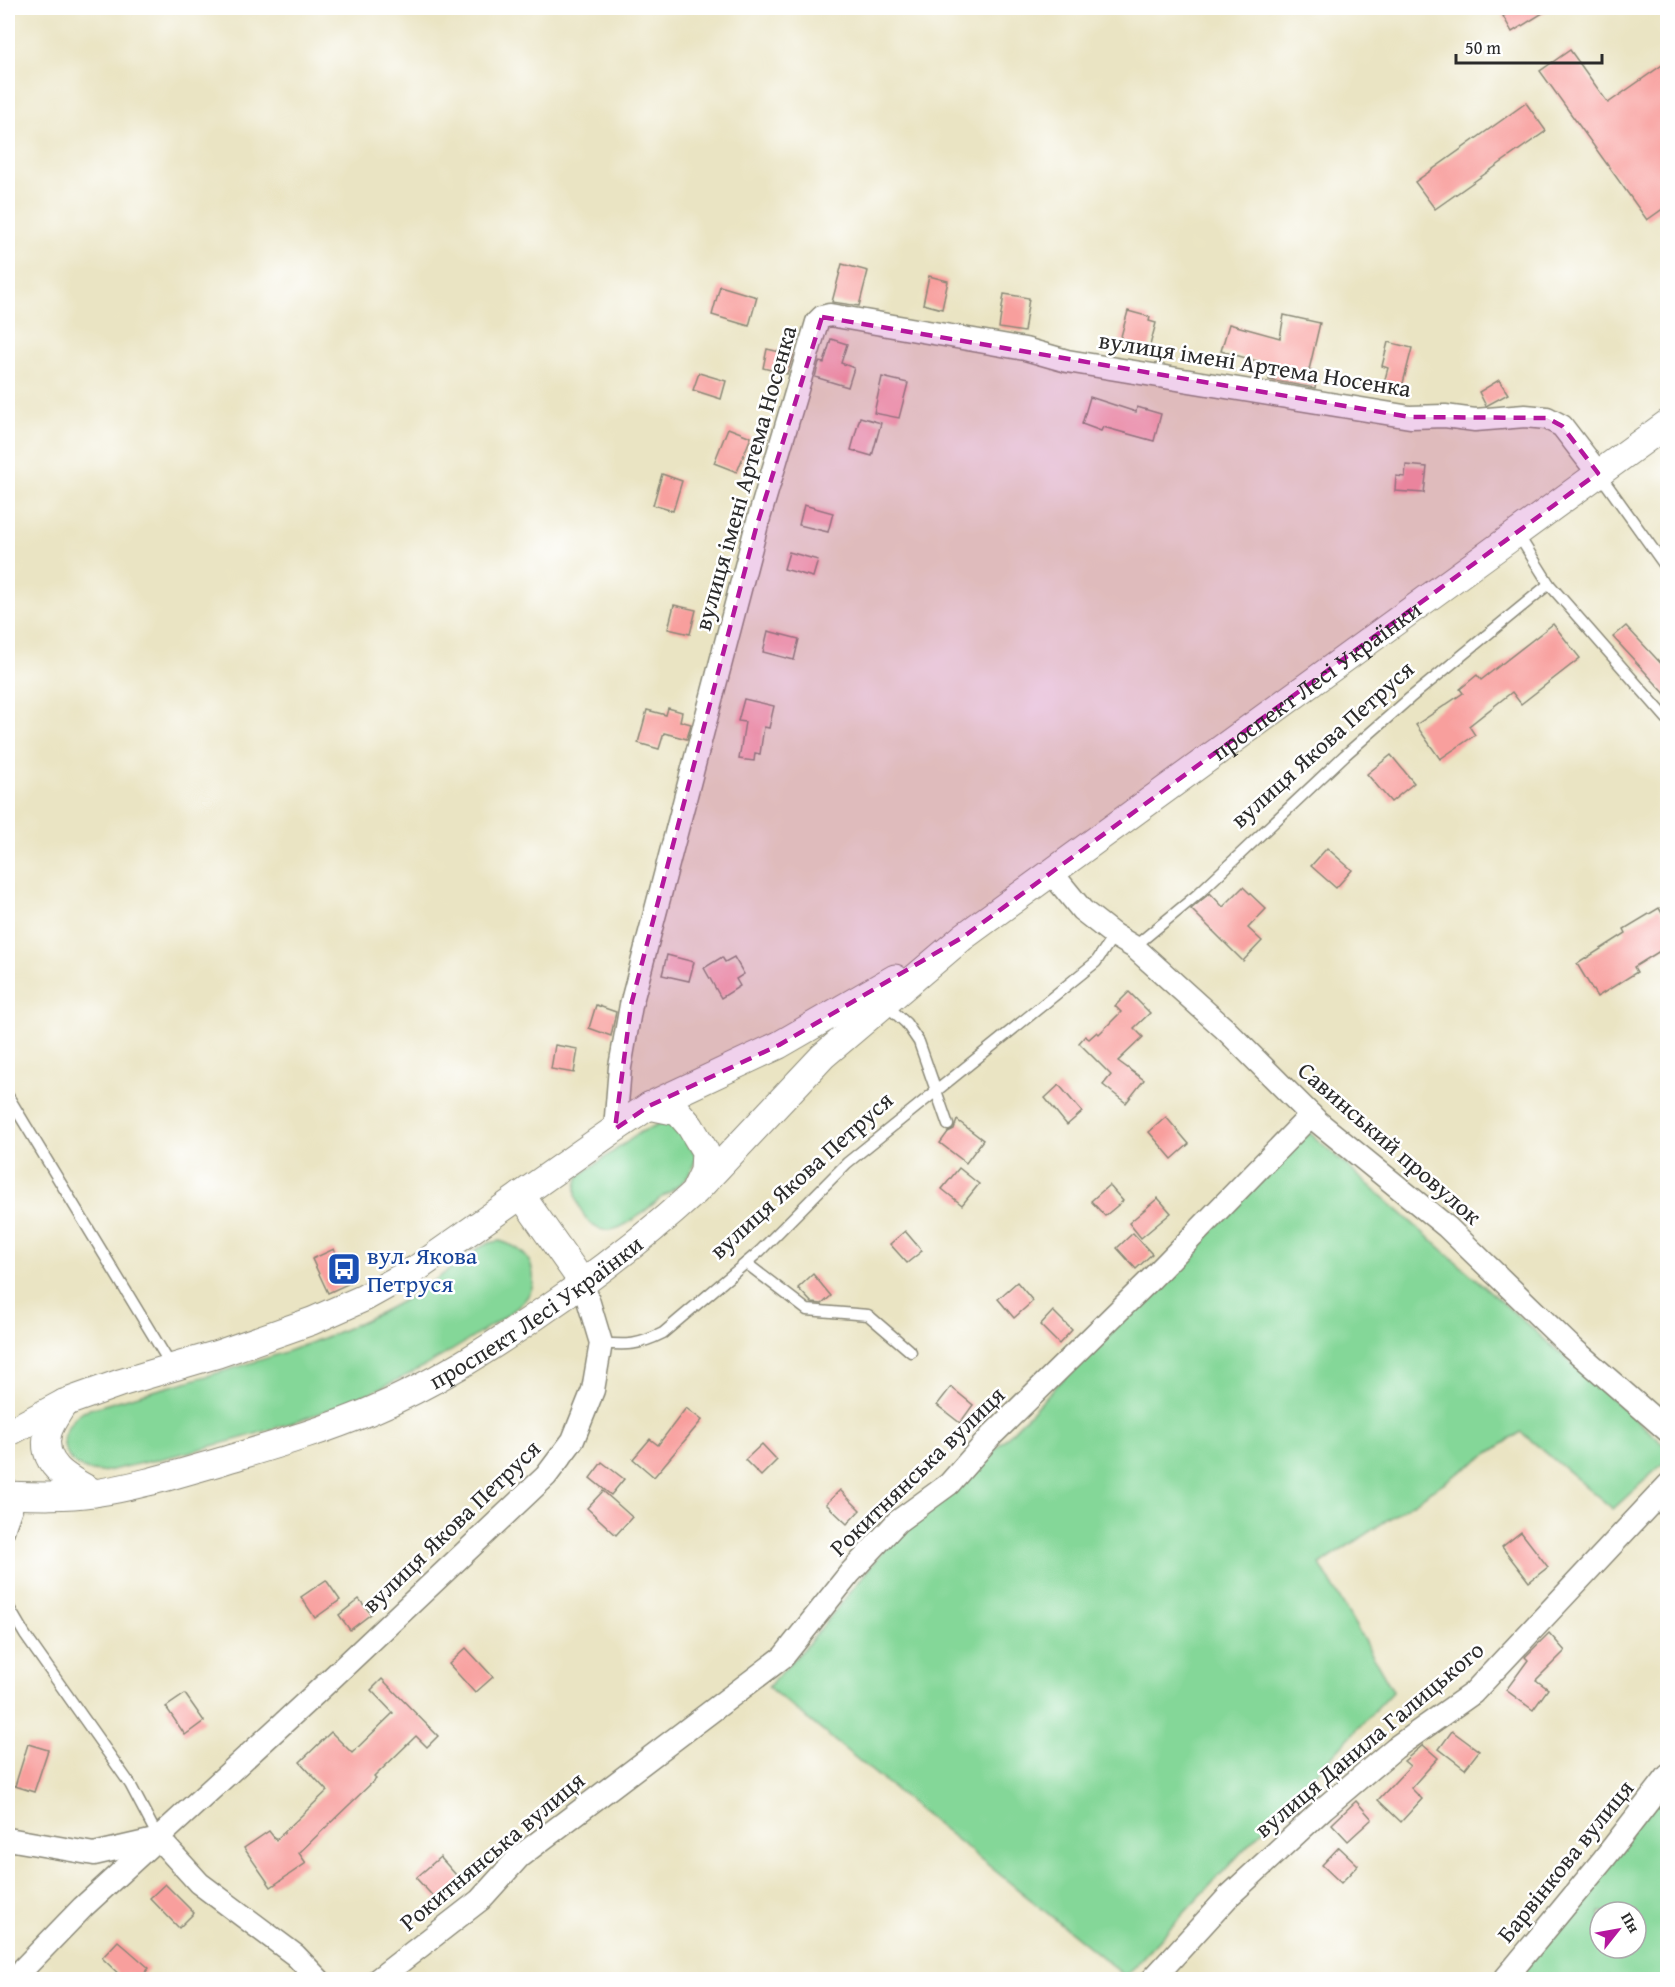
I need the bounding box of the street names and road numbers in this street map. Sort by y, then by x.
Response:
street label: вулиця імені Артема Носенка [685,321,806,635]
street label: вулиця імені Артема Носенка [1096,322,1414,406]
street label: проспект Лесі Українки [1203,591,1428,768]
street label: вулиця Якова Петруся [1223,652,1421,836]
street label: Савинський провулок [1290,1053,1490,1233]
street label: вулиця Якова Петруся [702,1083,900,1267]
street label: проспект Лесі Українки [422,1226,650,1397]
street label: Рокитнянська вулиця [821,1378,1013,1564]
street label: вулиця Якова Петруся [354,1431,548,1621]
street label: вулиця Данила Галицького [1247,1632,1491,1846]
street label: Рокитнянська вулиця [392,1763,592,1939]
street label: Барвінкова вулиця [1488,1772,1642,1950]

